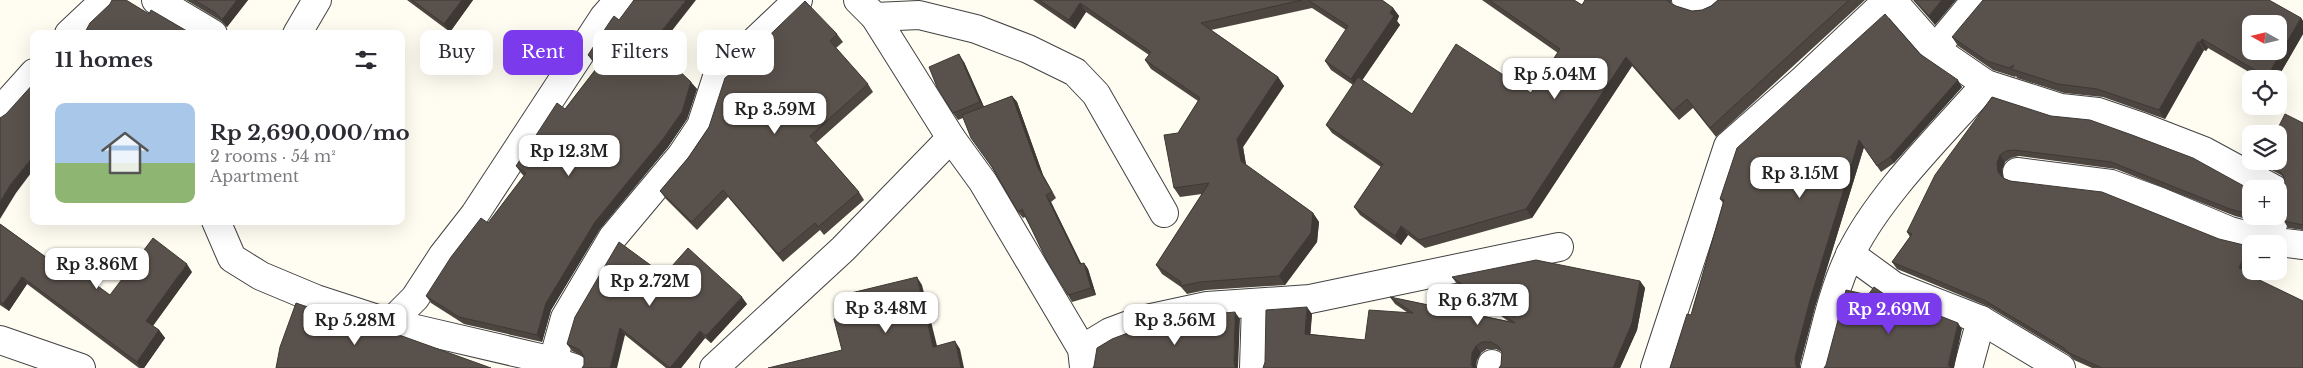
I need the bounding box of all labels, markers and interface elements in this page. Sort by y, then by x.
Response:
north arrow [2242,15,2288,60]
map controls [2242,15,2287,280]
chip: Buy [420,30,493,75]
chip: Rent [503,30,583,75]
chip: Filters [593,30,687,75]
chip: New [697,30,774,75]
icon: filters [352,46,380,74]
text: 11 homes [55,47,153,73]
pin: Rp 5.04M [1503,58,1607,100]
text: Rp 5.04M [1514,64,1596,84]
button: locate [2242,70,2287,115]
pin: Rp 3.59M [723,92,827,135]
text: Rp 3.59M [734,99,816,119]
text: Rp 2,690,000/mo [210,120,410,146]
icon: home [95,123,155,183]
button: layers [2242,125,2287,170]
pin: Rp 12.3M [517,134,621,177]
text: Rp 12.3M [530,141,608,161]
text: 2 rooms · 54 m² [210,146,336,166]
pin: Rp 3.15M [1748,156,1852,199]
text: Rp 3.15M [1761,163,1839,183]
text: Apartment [210,166,299,186]
button: + [2242,180,2287,225]
button: − [2242,235,2287,280]
pin: Rp 3.86M [45,248,149,290]
text: Rp 3.86M [56,254,138,274]
pin: Rp 2.72M [598,264,702,307]
text: Rp 2.72M [610,271,690,291]
pin: Rp 6.37M [1426,284,1530,326]
text: Rp 6.37M [1438,290,1518,310]
pin: Rp 3.48M [834,292,938,334]
pin: Rp 2.69M [1837,292,1941,335]
text: Rp 3.48M [845,298,927,318]
text: Rp 2.69M [1848,299,1930,319]
pin: Rp 5.28M [303,304,407,346]
pin: Rp 3.56M [1123,304,1227,346]
text: Rp 5.28M [314,310,396,330]
text: Rp 3.56M [1134,310,1216,330]

